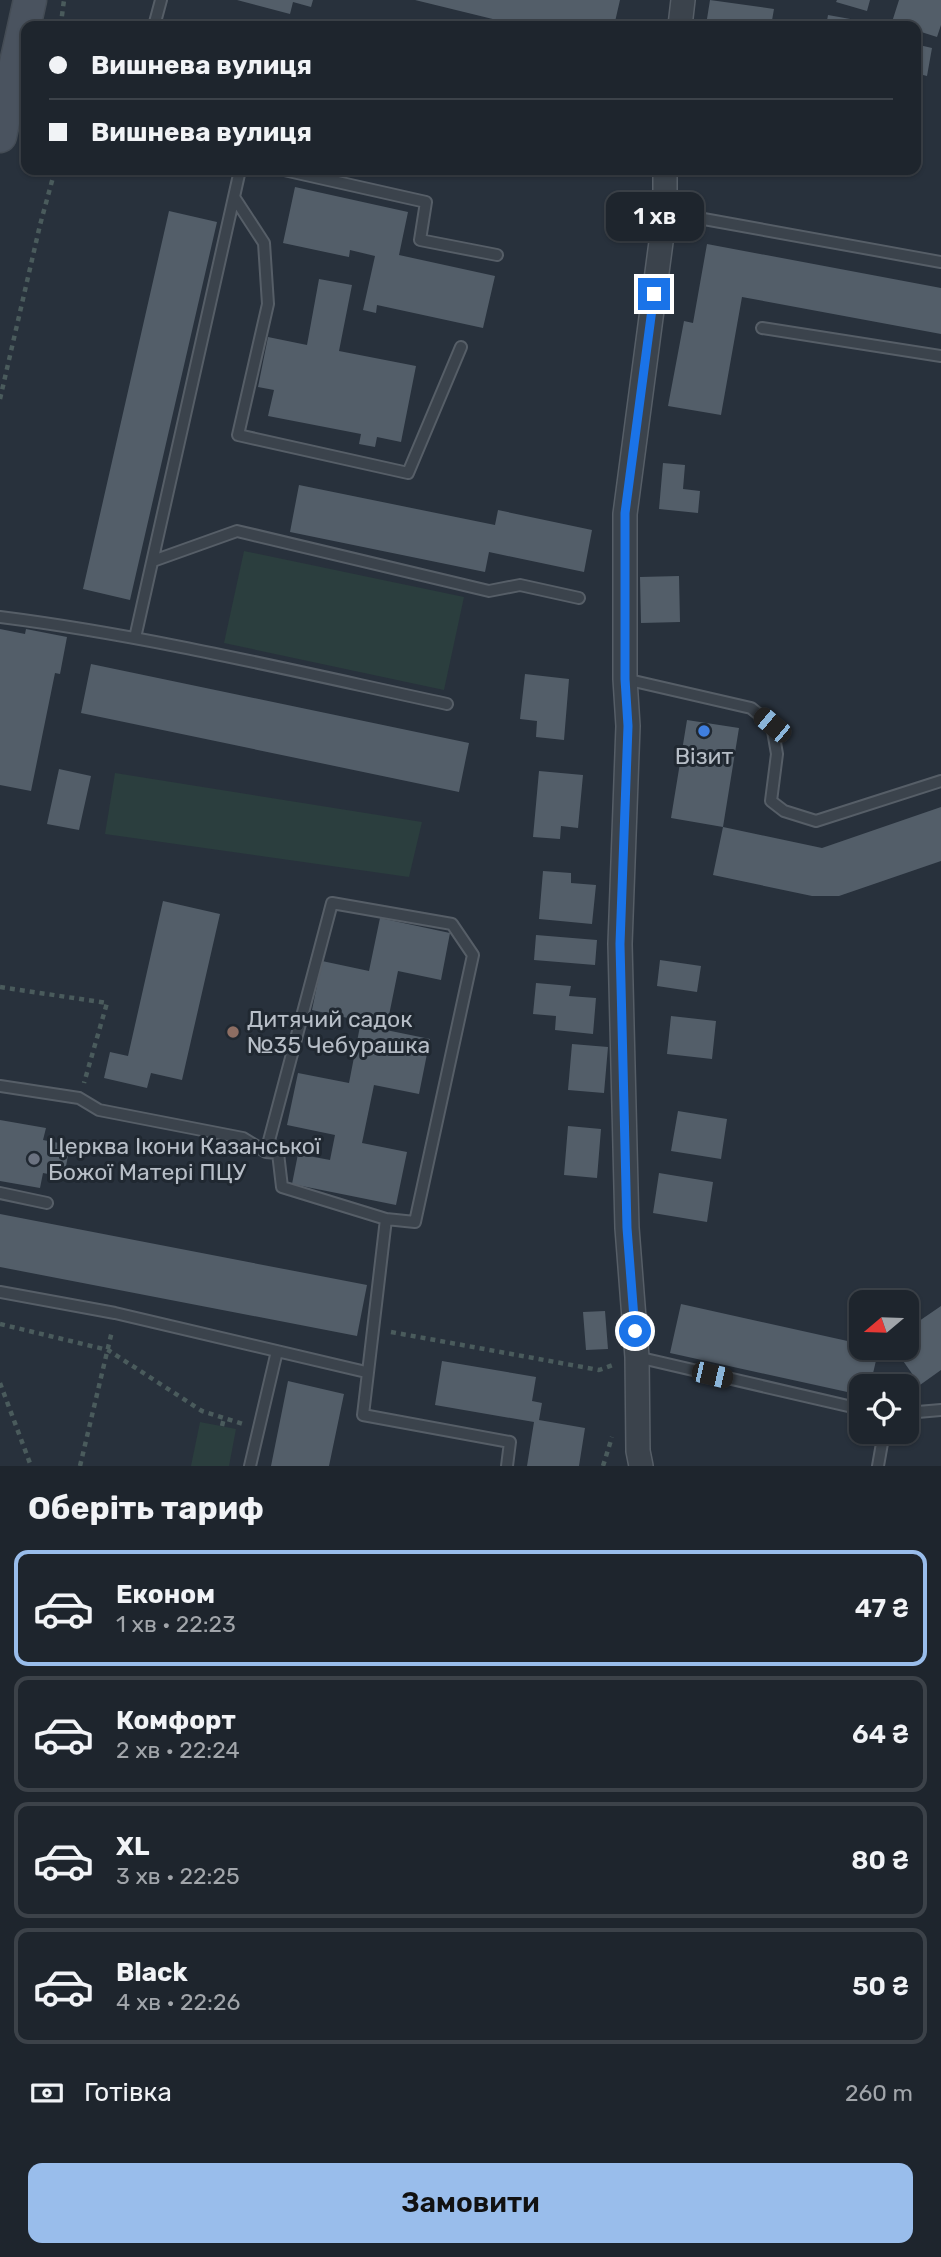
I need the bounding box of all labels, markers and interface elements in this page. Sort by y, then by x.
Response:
text: Вишнева вулиця [91,50,312,81]
text: Вишнева вулиця [91,117,312,148]
callout: 1 хв [605,192,703,242]
text: 1 хв [634,202,677,230]
route end [638,278,670,310]
car [750,703,795,747]
marker: Візит [696,723,712,739]
place label: Візит [675,742,733,770]
place label: Дитячий садок №35 Чебурашка [247,1005,430,1059]
marker: Дитячий садок №35 Чебурашка [225,1024,241,1040]
place label: Церква Ікони Казанської Божої Матері ПЦУ [48,1132,321,1186]
marker: Церква Ікони Казанської Божої Матері ПЦУ [26,1151,42,1167]
north arrow [849,1290,919,1360]
map controls [849,1290,919,1444]
route start [619,1315,651,1347]
car [690,1360,735,1390]
button: locate [849,1374,919,1444]
text: Оберіть тариф [28,1489,264,1527]
icon: car [32,1577,95,1640]
text: Економ [116,1579,215,1610]
text: 47 ₴ [855,1593,909,1624]
text: 1 хв · 22:23 [116,1610,236,1638]
icon: car [32,1703,95,1766]
text: Комфорт [116,1705,236,1736]
text: 64 ₴ [852,1719,909,1750]
text: 2 хв · 22:24 [116,1736,240,1764]
icon: car [32,1829,95,1892]
text: XL [116,1831,149,1862]
text: 80 ₴ [851,1845,909,1876]
text: 3 хв · 22:25 [116,1862,240,1890]
icon: car [32,1955,95,2018]
text: Black [116,1957,188,1988]
text: 50 ₴ [852,1971,909,2002]
text: 4 хв · 22:26 [116,1988,240,2016]
icon: cash [28,2074,66,2112]
text: Готівка [84,2077,172,2108]
text: 260 m [845,2079,913,2107]
button: Замовити [28,2163,913,2243]

